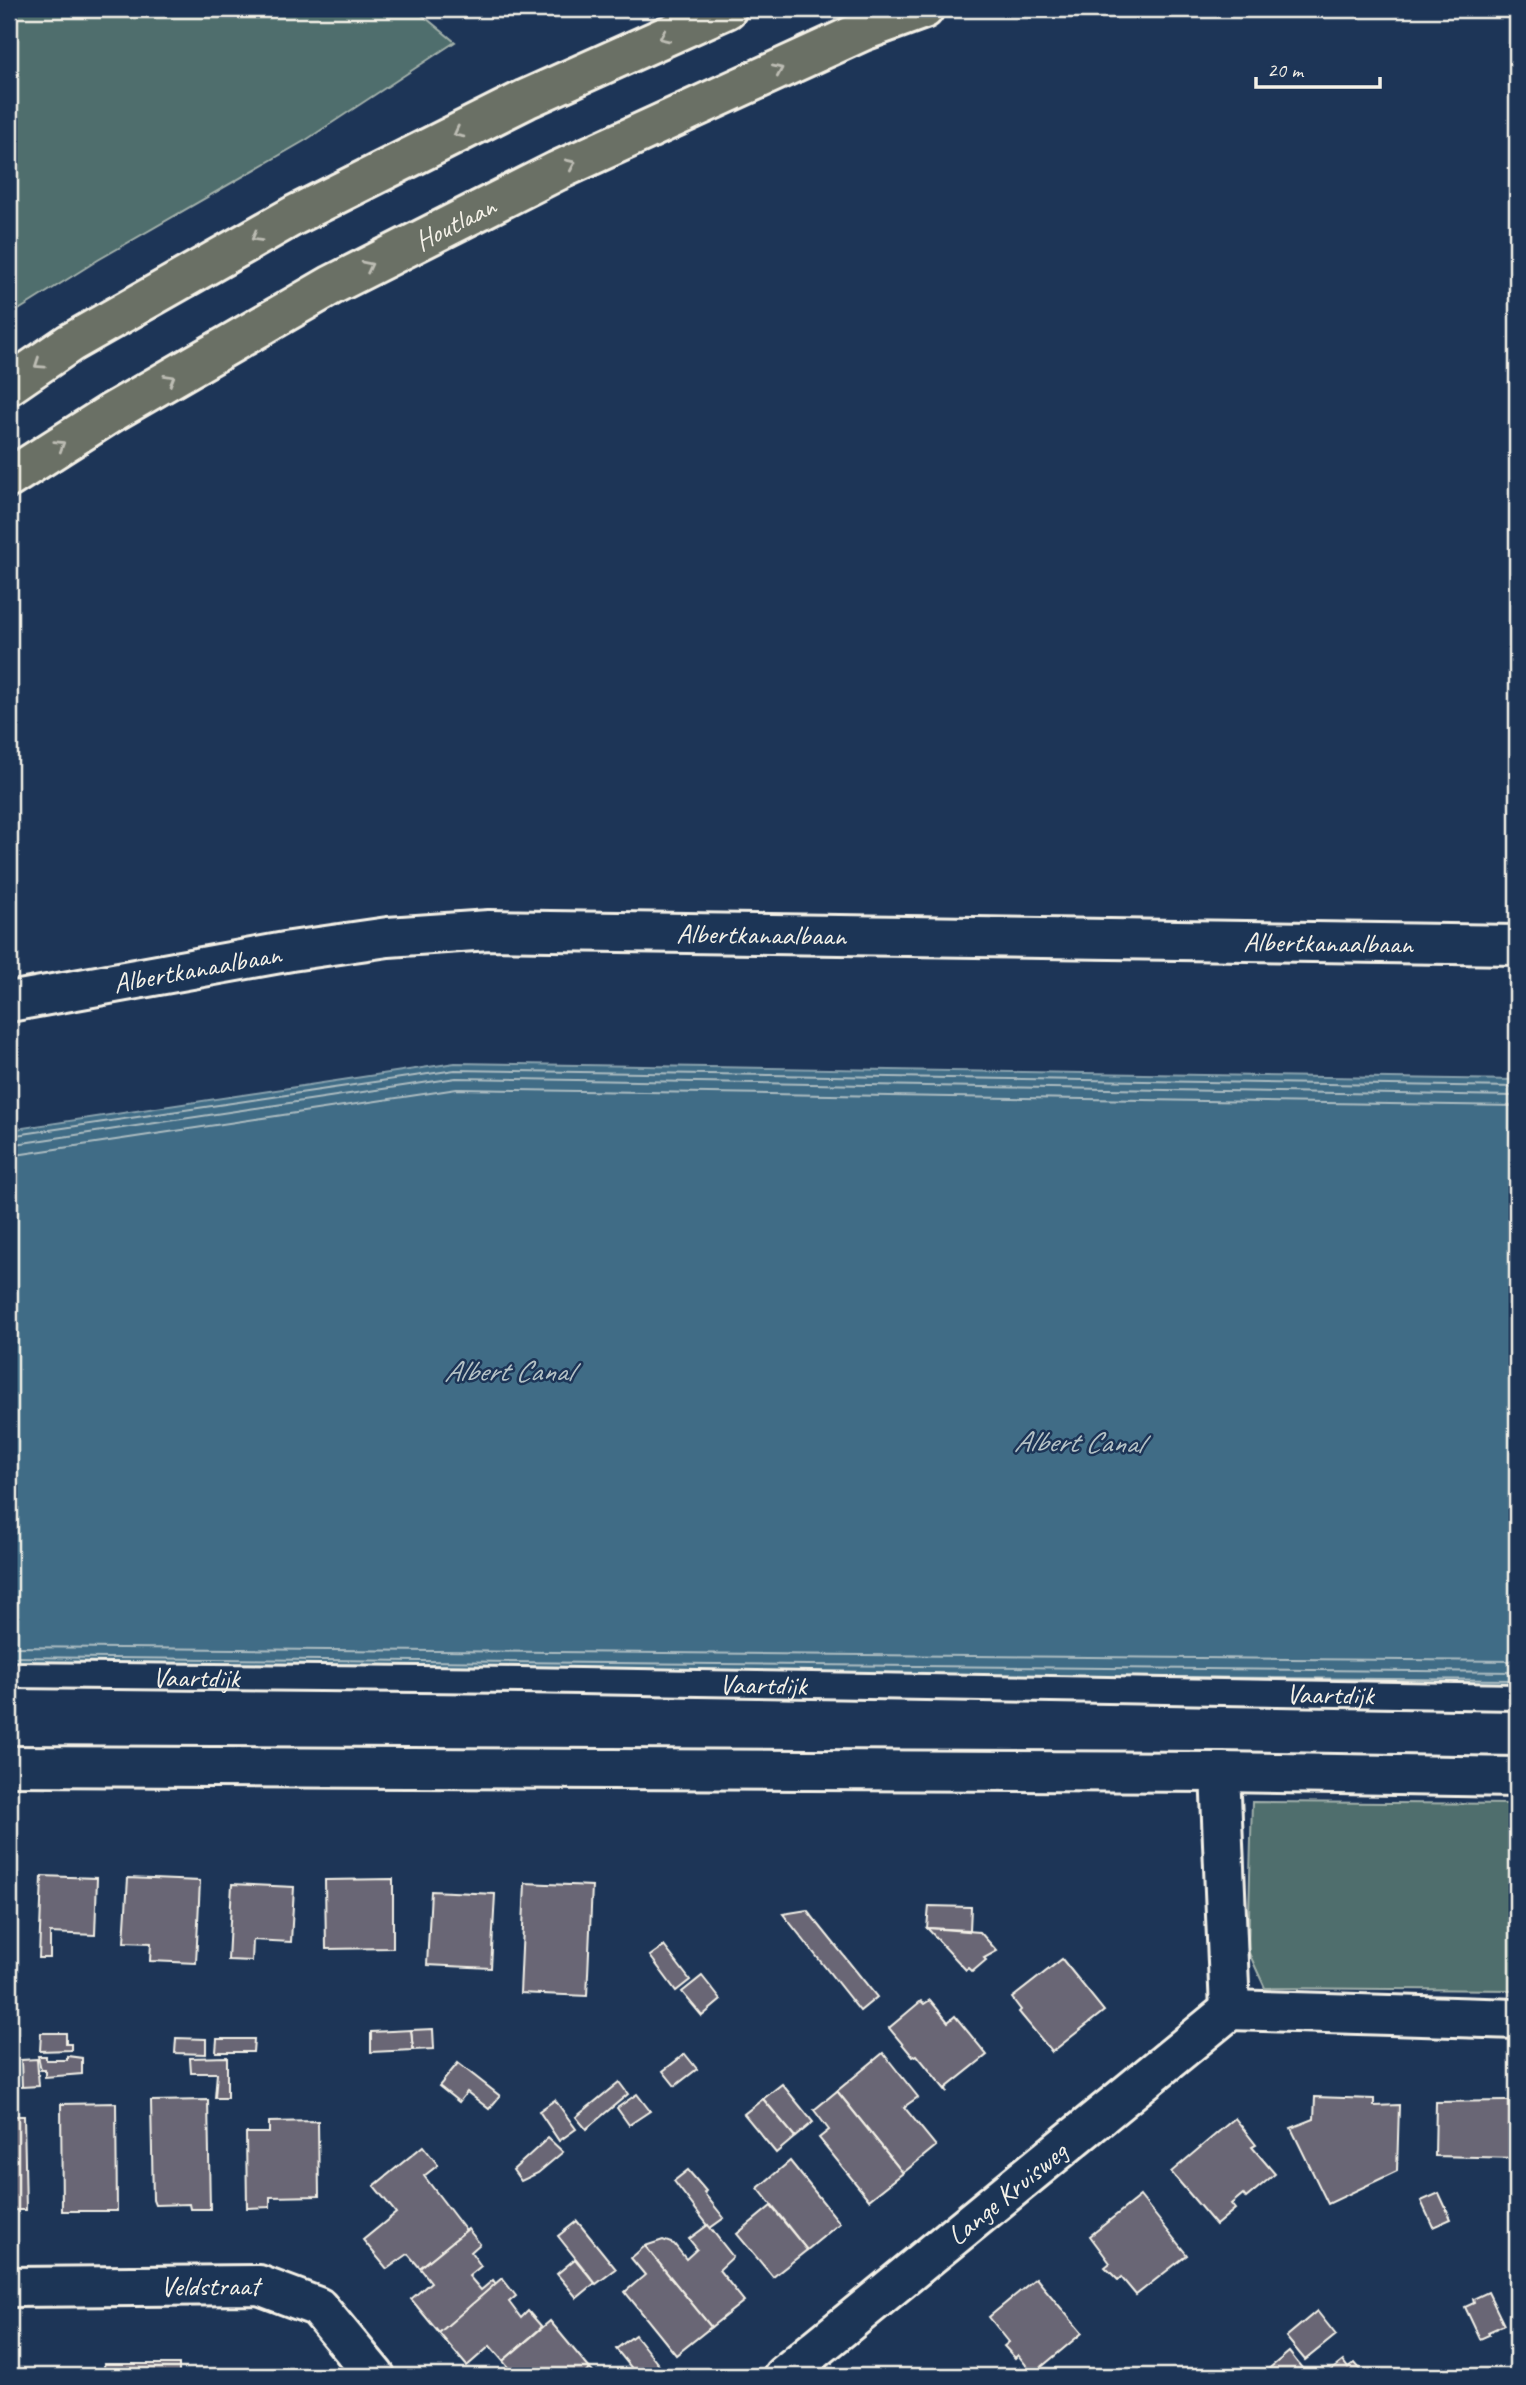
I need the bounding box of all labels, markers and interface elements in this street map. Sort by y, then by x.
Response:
one-way arrow [659,29,671,43]
scale bar [1256,46,1381,90]
text: 20 m [1267,57,1305,83]
one-way arrow [771,64,783,78]
one-way arrow [453,125,465,139]
one-way arrow [564,158,576,172]
street label: Houtlaan [409,187,503,258]
one-way arrow [251,229,263,242]
one-way arrow [361,261,373,275]
one-way arrow [34,356,47,368]
one-way arrow [163,374,176,387]
one-way arrow [52,441,65,454]
street label: Albertkanaalbaan [676,916,848,953]
street label: Albertkanaalbaan [1243,924,1414,961]
street label: Albertkanaalbaan [111,936,285,1001]
water label: Albert Canal [444,1352,582,1390]
water label: Albert Canal [1014,1422,1152,1462]
street label: Vaartdijk [152,1659,242,1695]
street label: Vaartdijk [719,1666,809,1703]
street label: Vaartdijk [1286,1676,1376,1713]
street label: Lange Kruisweg [940,2133,1076,2253]
street label: Veldstraat [160,2268,263,2304]

